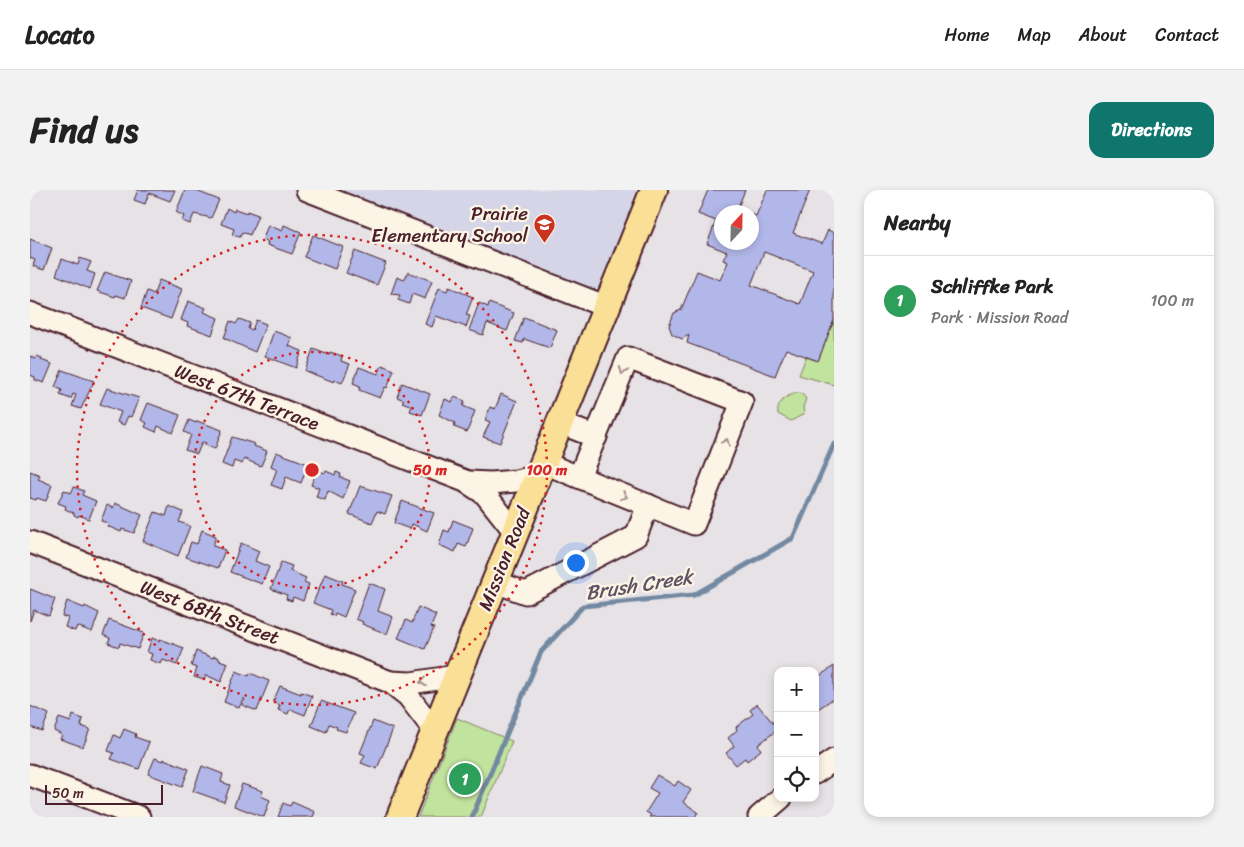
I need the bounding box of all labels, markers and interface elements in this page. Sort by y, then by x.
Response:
text: Locato [25,14,95,56]
text: Home [945,19,990,51]
text: Map [1018,19,1051,51]
text: About [1079,19,1127,51]
text: Contact [1155,19,1219,51]
text: Find us [30,99,138,161]
button: Directions [1089,102,1214,158]
place label: Prairie Elementary School [371,197,529,252]
text: Nearby [884,204,950,242]
north arrow [714,205,759,250]
school or university icon: Prairie Elementary School [532,212,556,243]
text: Schliffke Park [931,270,1054,303]
text: 1 [897,286,903,315]
text: 100 m [1150,286,1194,315]
text: Park · Mission Road [931,303,1068,332]
street label: West 67th Terrace [170,354,324,440]
one-way arrow [618,366,629,375]
one-way arrow [720,439,730,447]
text: 50 m [413,457,448,483]
text: 100 m [527,457,568,483]
centre of rings [303,461,321,479]
one-way arrow [619,489,628,500]
street label: Mission Road [468,501,540,616]
your location [563,550,589,576]
water label: Brush Creek [583,559,697,611]
street label: West 68th Street [135,570,285,654]
map controls [774,667,819,802]
button: + [774,667,819,712]
one-way arrow [419,676,427,687]
button: − [774,712,819,757]
button: locate [774,757,819,802]
pin: 1 [449,760,481,798]
text: 50 m [52,781,84,806]
scale bar [45,782,162,805]

